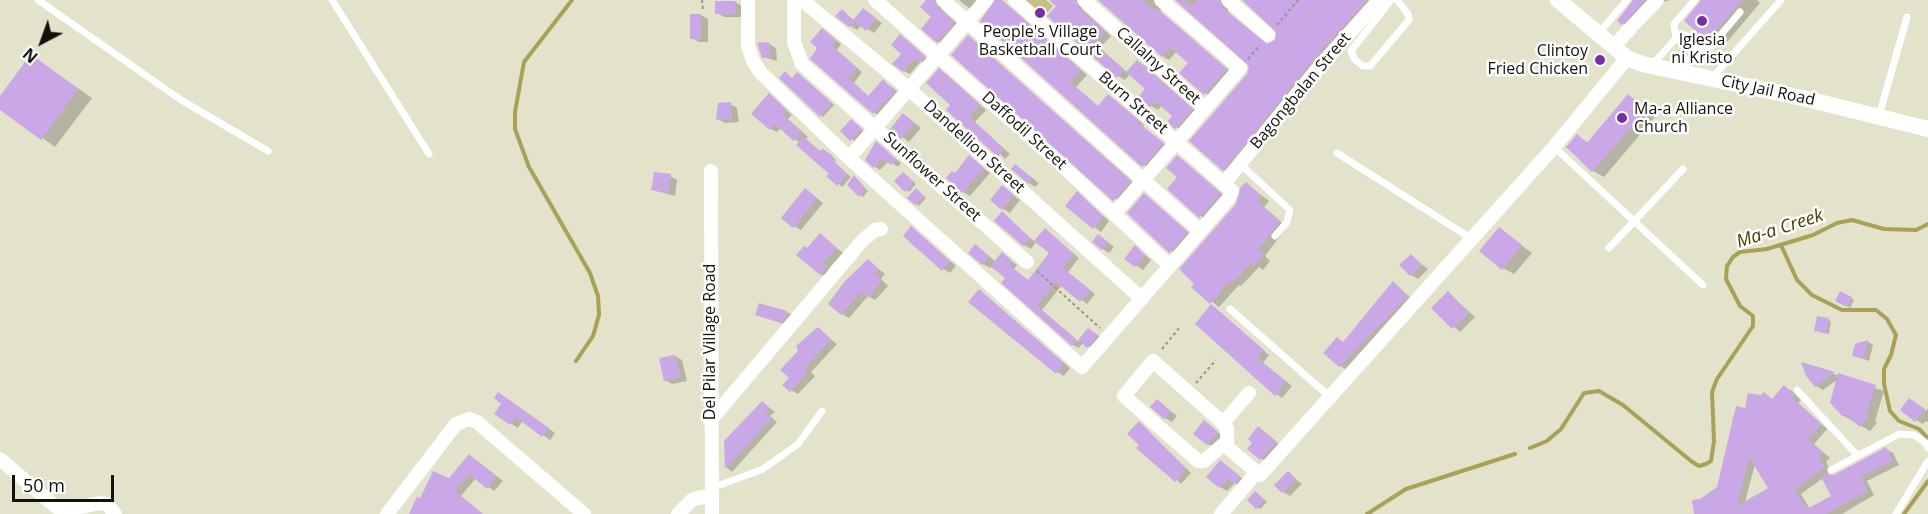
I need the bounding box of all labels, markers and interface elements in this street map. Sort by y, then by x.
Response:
marker: People's Village Basketball Court [1033,6,1047,20]
north arrow [12,12,72,72]
marker: Iglesia ni Kristo [1695,14,1709,28]
place label: People's Village Basketball Court [979,22,1101,60]
street label: Callalny Street [1112,23,1204,109]
street label: Bagongbalan Street [1247,29,1355,153]
place label: Iglesia ni Kristo [1671,30,1733,68]
place label: Clintoy Fried Chicken [1487,41,1588,79]
text: N [18,43,42,68]
marker: Clintoy Fried Chicken [1593,53,1607,67]
street label: Burn Street [1094,68,1172,138]
street label: City Jail Road [1719,72,1817,110]
street label: Daffodil Street [978,88,1070,174]
street label: Dandellion Street [919,97,1029,197]
place label: Ma-a Alliance Church [1634,99,1733,137]
marker: Ma-a Alliance Church [1615,111,1629,125]
street label: Sunflower Street [879,128,985,226]
water label: Ma-a Creek [1734,205,1826,253]
street label: Del Pilar Village Road [700,264,720,420]
scale bar [15,463,117,501]
text: 50 m [23,473,65,497]

